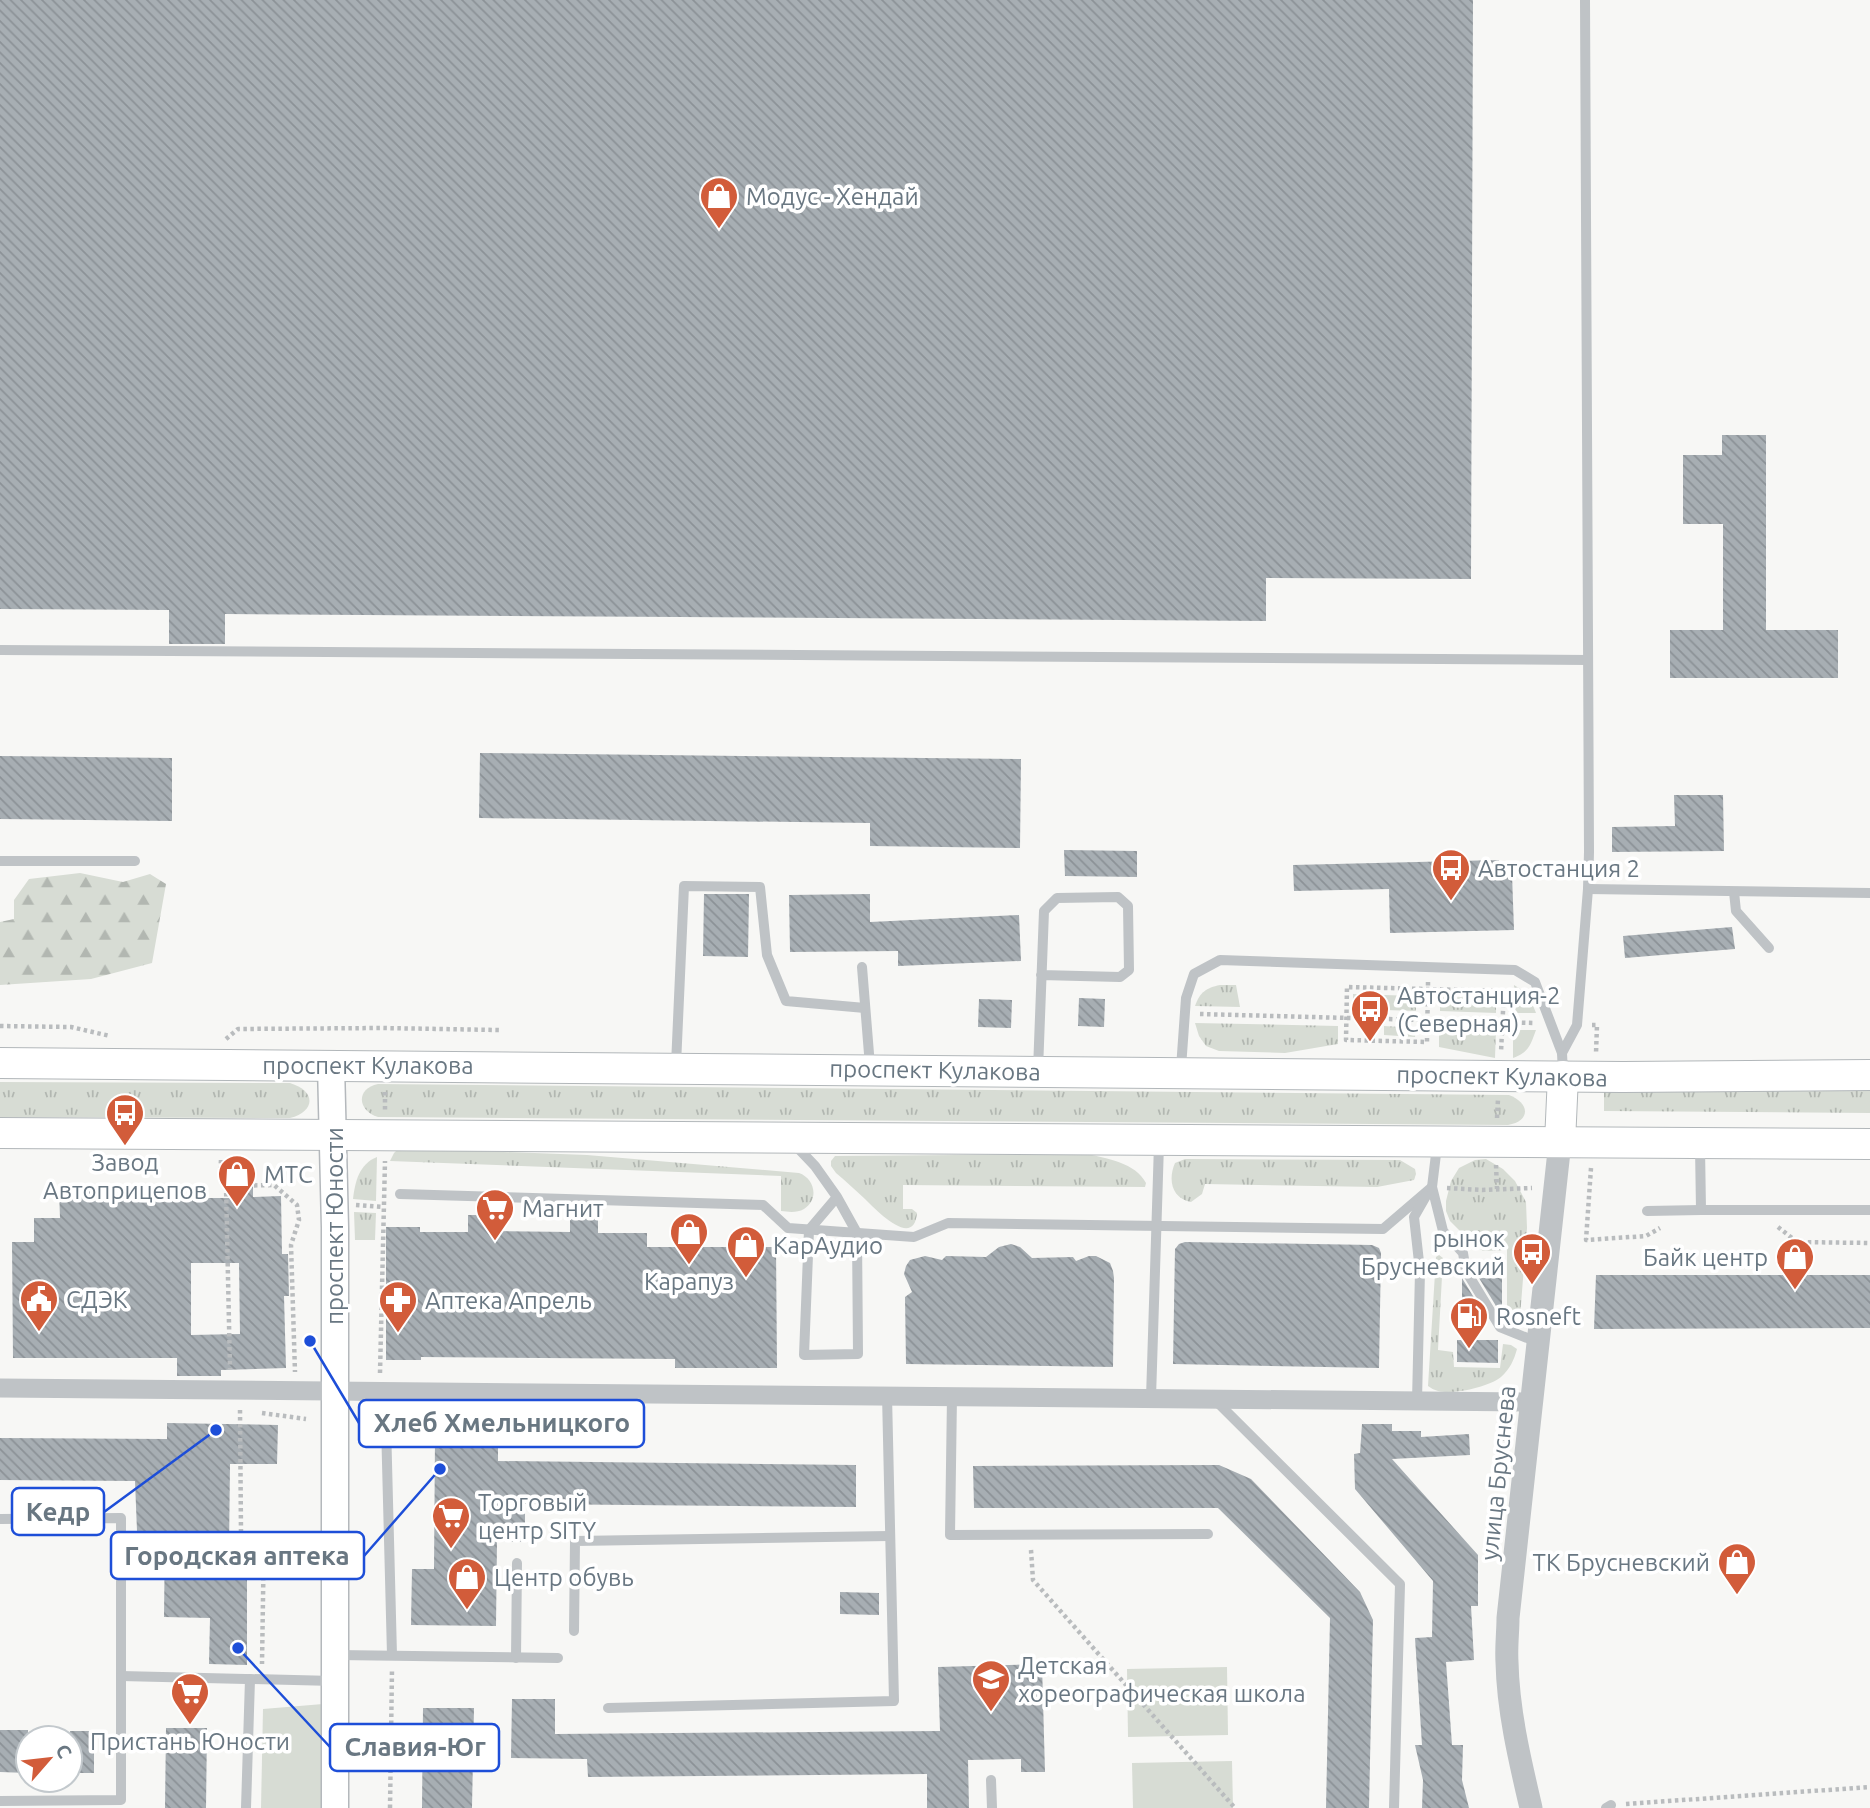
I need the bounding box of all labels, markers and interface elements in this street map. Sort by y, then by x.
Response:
shop icon: Модус - Хендай [698,175,740,230]
place label: Модус - Хендай [746,183,919,210]
bus stop icon: Автостанция 2 [1430,847,1472,902]
place label: Автостанция 2 [1478,855,1640,882]
place label: Автостанция-2 (Северная) [1397,982,1561,1037]
bus stop icon: Автостанция-2 (Северная) [1349,988,1391,1043]
street label: проспект Кулакова [262,1052,474,1079]
street label: проспект Кулакова [829,1055,1041,1085]
street label: проспект Кулакова [1396,1061,1608,1091]
bus stop icon: Завод Автоприцепов [104,1092,146,1147]
street label: проспект Юности [321,1127,348,1325]
place label: Завод Автоприцепов [43,1149,207,1204]
shop icon: МТС [216,1153,258,1208]
place label: МТС [264,1161,313,1188]
supermarket icon: Магнит [474,1187,516,1242]
place label: Магнит [522,1195,604,1222]
shop icon: Карапуз [668,1211,710,1266]
shop icon: КарАудио [725,1224,767,1279]
place label: рынок Брусневский [1361,1225,1505,1280]
bus stop icon: рынок Брусневский [1511,1231,1553,1286]
place label: КарАудио [773,1232,883,1259]
shop icon: Байк центр [1774,1236,1816,1291]
place label: Байк центр [1643,1244,1768,1271]
place label: Карапуз [644,1268,734,1295]
public building icon: СДЭК [18,1278,60,1333]
pharmacy icon: Аптека Апрель [377,1279,419,1334]
place label: СДЭК [66,1286,128,1313]
place label: Аптека Апрель [425,1287,592,1314]
fuel station icon: Rosneft [1448,1295,1490,1350]
place label: Rosneft [1496,1303,1581,1330]
street label: улица Бруснева [1475,1384,1521,1562]
callout: Хлеб Хмельницкого [359,1400,644,1447]
text: Хлеб Хмельницкого [374,1408,630,1437]
callout: Кедр [12,1488,104,1535]
place label: Торговый центр SITY [478,1489,596,1544]
supermarket icon: Торговый центр SITY [430,1495,472,1550]
text: Кедр [26,1497,90,1526]
callout: Городская аптека [111,1532,364,1579]
text: Городская аптека [124,1541,350,1570]
shop icon: ТК Брусневский [1716,1541,1758,1596]
place label: ТК Брусневский [1533,1549,1710,1576]
shop icon: Центр обувь [446,1556,488,1611]
place label: Центр обувь [494,1564,634,1591]
place label: Детская хореографическая школа [1018,1652,1306,1707]
school or university icon: Детская хореографическая школа [970,1658,1012,1713]
supermarket icon: Пристань Юности [169,1671,211,1726]
north arrow [14,1724,84,1794]
callout: Славия-Юг [330,1724,499,1771]
place label: Пристань Юности [90,1728,290,1755]
text: Славия-Юг [344,1732,486,1761]
text: С [51,1740,77,1762]

